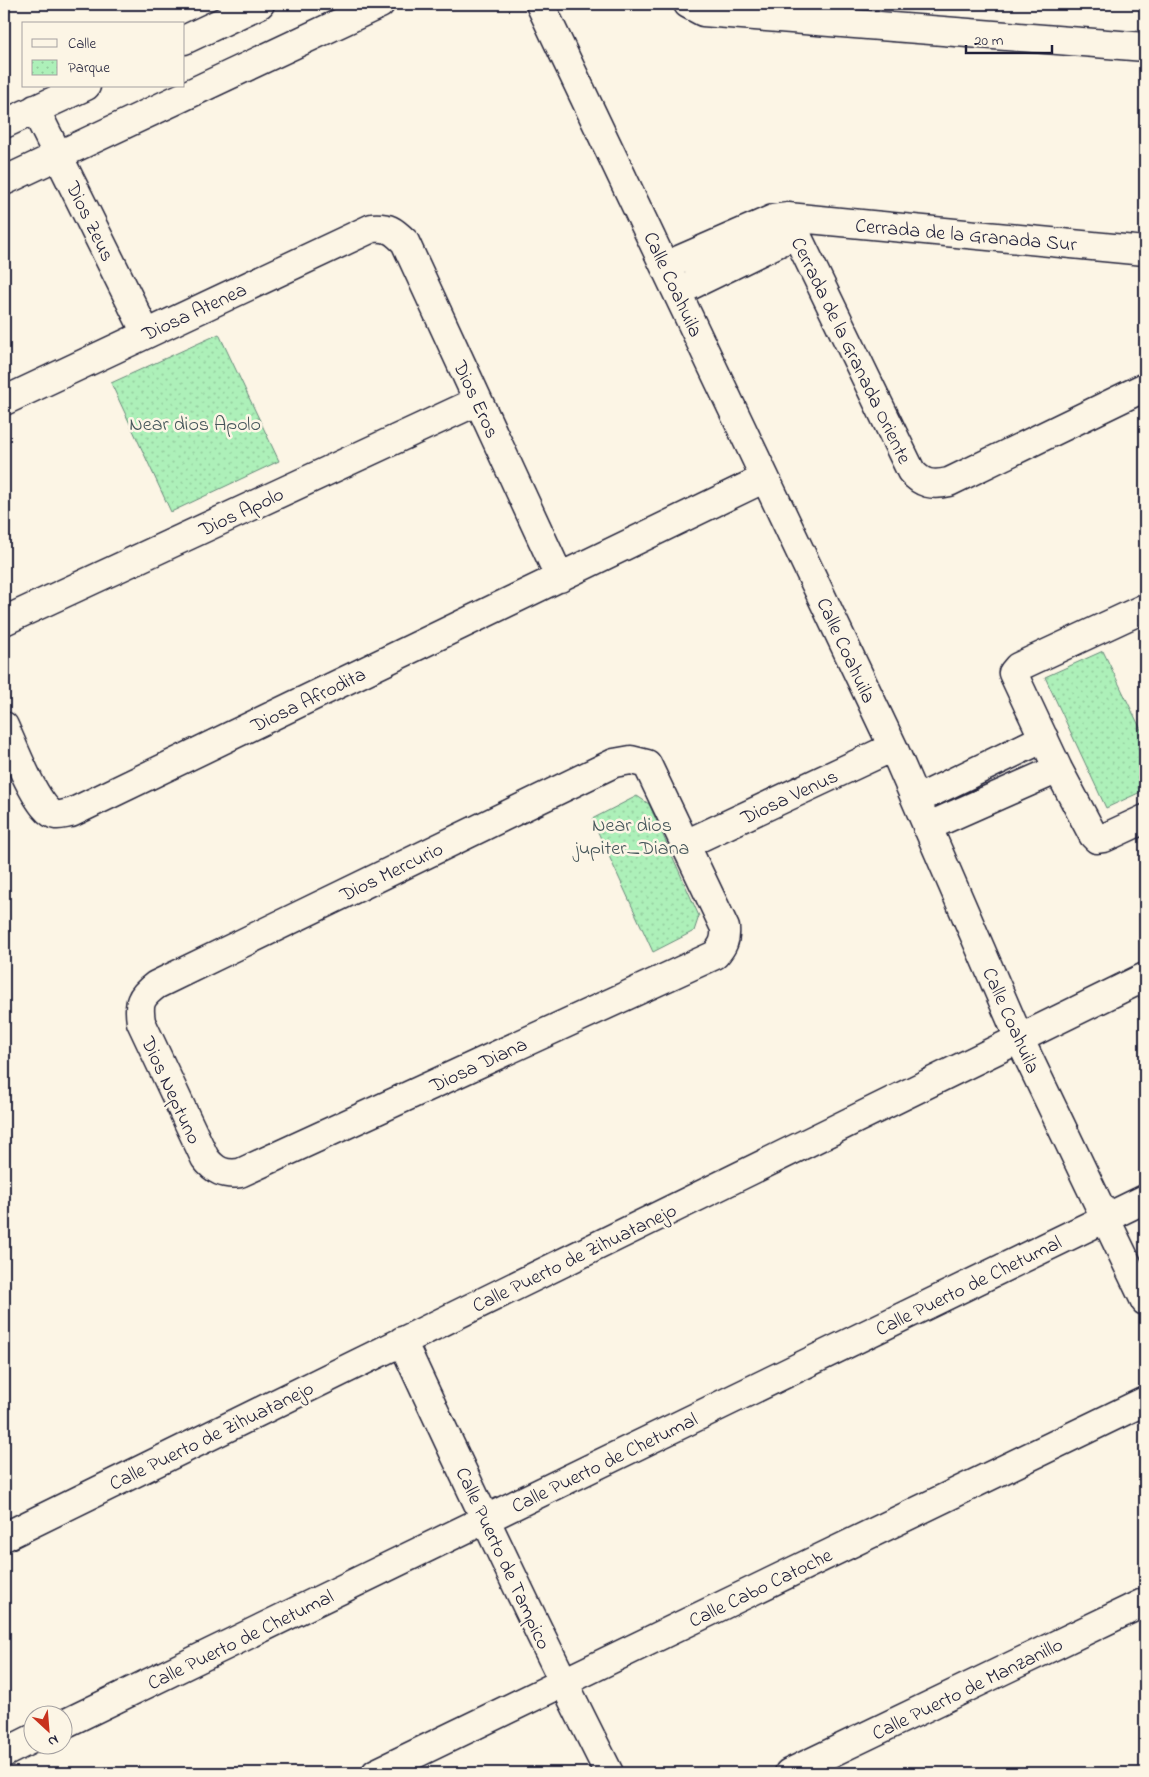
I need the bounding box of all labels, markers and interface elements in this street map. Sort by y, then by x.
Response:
legend [22,22,185,88]
scale bar [966,22,1053,54]
text: 20 m [974,30,1004,52]
text: Calle [68,33,96,55]
text: Parque [68,57,110,79]
street label: Dios Zeus [56,176,121,267]
street label: Cerrada de la Granada Sur [854,212,1079,261]
street label: Calle Coahuila [635,228,709,343]
street label: Cerrada de la Granada Oriente [782,233,917,469]
street label: Diosa Atenea [137,276,252,351]
street label: Dios Eros [444,356,505,444]
park label: Near dios Apolo [129,411,261,440]
street label: Dios Apolo [194,481,289,546]
street label: Calle Coahuila [808,594,882,709]
street label: Diosa Afrodita [246,661,371,742]
street label: Diosa Venus [736,763,844,834]
park label: Near dios jupiter_Diana [572,812,689,864]
street label: Dios Mercurio [335,836,449,911]
street label: Calle Coahuila [973,963,1046,1079]
street label: Diosa Diana [425,1031,532,1102]
street label: Dios Neptuno [132,1032,207,1150]
street label: Calle Puerto de Zihuatanejo [468,1197,682,1321]
street label: Calle Puerto de Chetumal [871,1230,1067,1345]
street label: Calle Puerto de Zihuatanejo [105,1375,319,1499]
street label: Calle Puerto de Chetumal [507,1407,703,1522]
street label: Calle Puerto de Tampico [447,1463,557,1655]
street label: Calle Cabo Catoche [684,1542,838,1637]
street label: Calle Puerto de Chetumal [143,1584,339,1699]
street label: Calle Puerto de Manzanillo [868,1631,1068,1749]
north arrow [22,1704,72,1754]
text: N [44,1729,62,1752]

